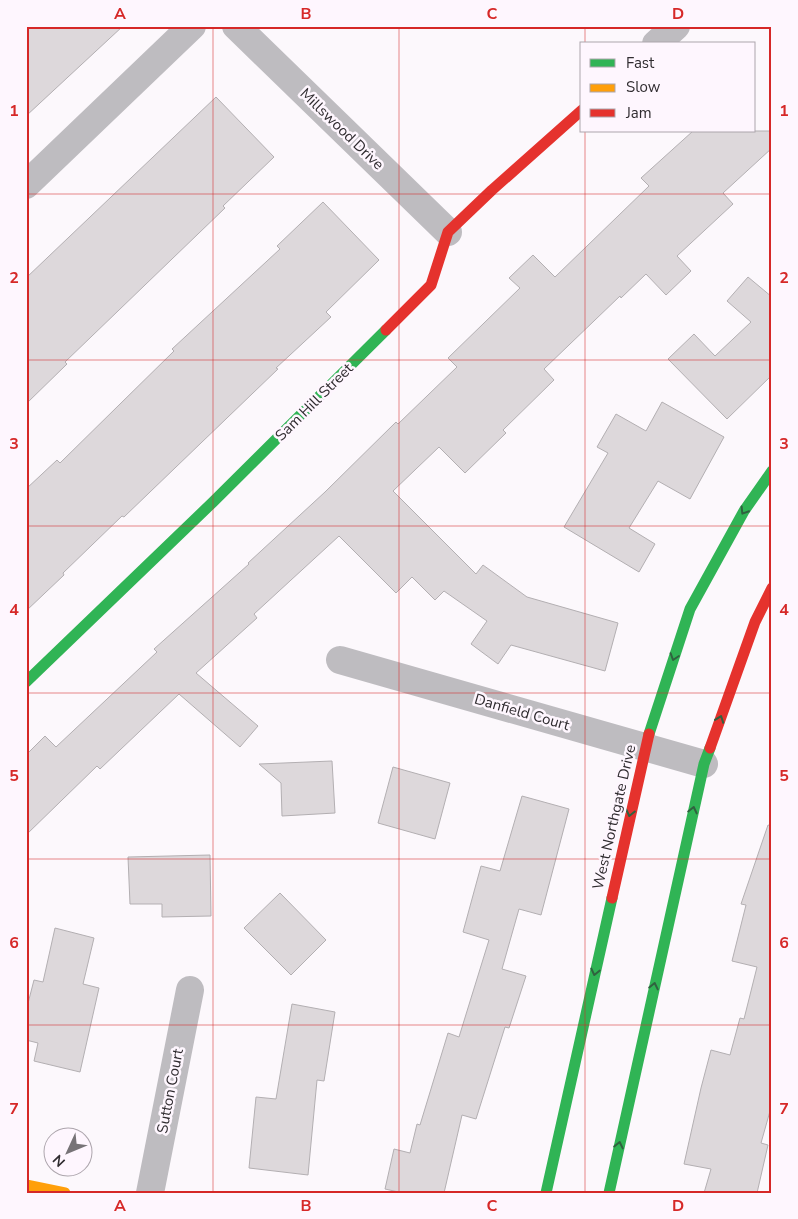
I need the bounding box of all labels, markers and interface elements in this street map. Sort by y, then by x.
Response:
text: A [114,3,126,25]
text: B [300,3,312,25]
text: C [487,3,498,25]
text: D [672,3,684,25]
legend [580,42,756,132]
text: Fast [626,53,655,73]
text: Slow [626,77,661,97]
street label: Millswood Drive [296,84,388,174]
text: 1 [9,100,19,122]
text: 1 [779,100,789,122]
text: Jam [625,103,652,123]
text: 2 [9,267,19,289]
text: 2 [779,267,789,289]
street label: Sam Hill Street [271,358,358,445]
text: 3 [9,433,19,455]
text: 3 [779,433,789,455]
one-way arrow [741,506,751,515]
text: 4 [9,599,19,621]
text: 4 [779,599,789,621]
one-way arrow [670,652,680,661]
street label: Danfield Court [472,689,573,735]
one-way arrow [714,715,724,723]
street label: West Northgate Drive [588,743,640,891]
text: 5 [9,765,19,787]
text: 5 [779,765,789,787]
one-way arrow [687,805,698,814]
one-way arrow [626,809,636,818]
text: 6 [9,932,19,954]
text: 6 [779,932,789,954]
one-way arrow [590,967,601,976]
one-way arrow [648,982,659,991]
street label: Sutton Court [152,1046,188,1135]
text: 7 [9,1098,19,1120]
text: 7 [779,1098,789,1120]
north arrow [42,1126,92,1176]
one-way arrow [613,1141,624,1150]
text: N [49,1150,69,1171]
text: A [114,1195,126,1217]
text: B [300,1195,312,1217]
text: C [487,1195,498,1217]
text: D [672,1195,684,1217]

